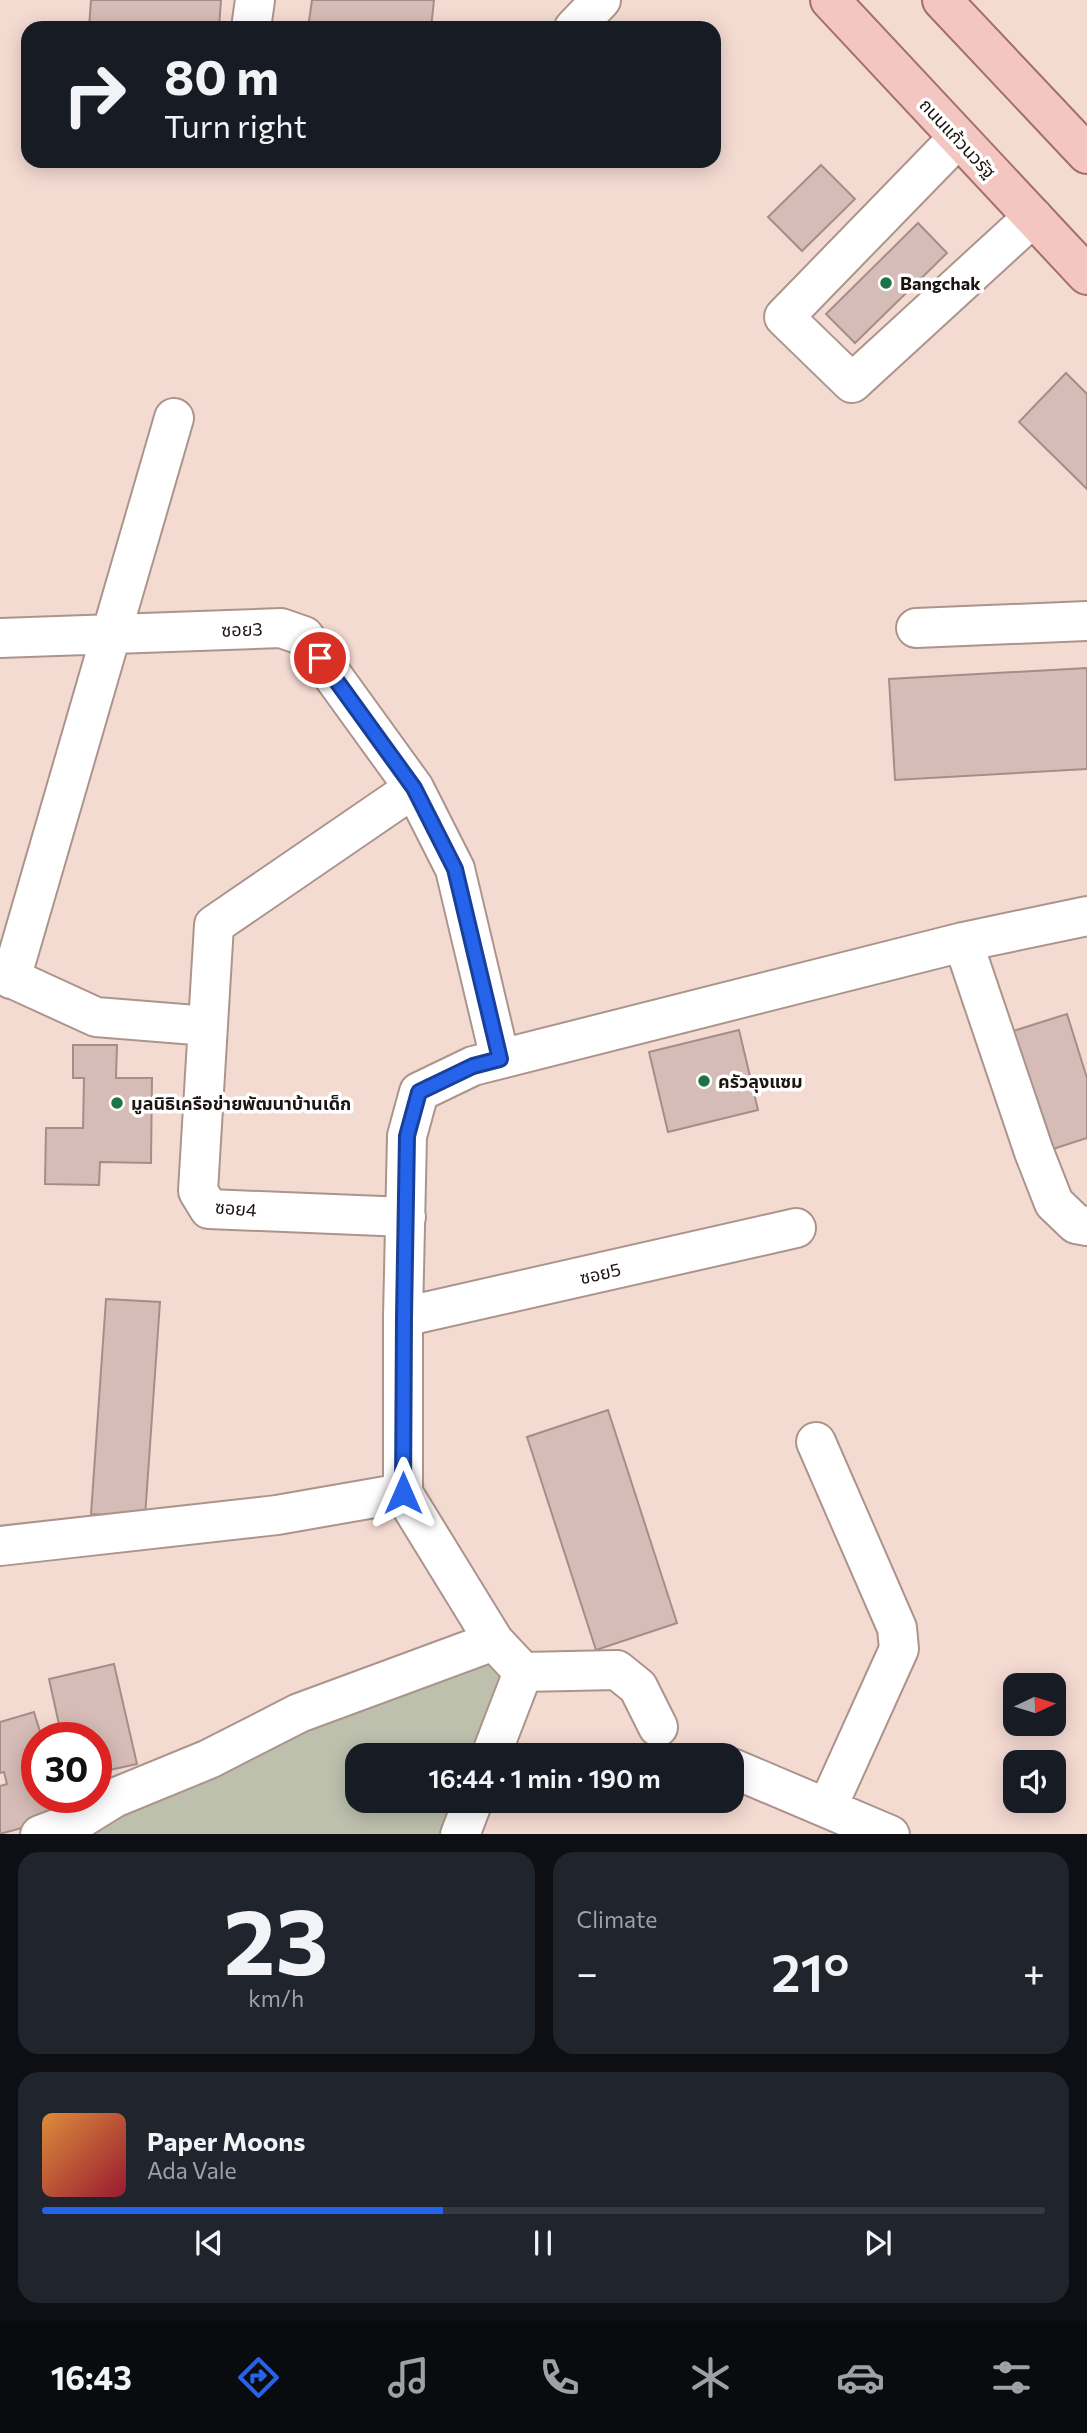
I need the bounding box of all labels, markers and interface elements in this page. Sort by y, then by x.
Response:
text: 80 m [164,45,279,105]
icon: right [49,49,140,140]
street label: ถนนแก้วนวรัฐ [915,93,1001,183]
text: Turn right [164,105,307,145]
place label: Bangchak [900,272,981,294]
marker: Bangchak [878,275,894,291]
street label: ซอย3 [221,617,263,641]
pin [290,628,350,688]
icon: arrive [301,639,339,677]
place label: ครัวลุงแซม [718,1070,803,1093]
marker: ครัวลุงแซม [696,1073,712,1089]
place label: มูลนิธิเครือข่ายพัฒนาบ้านเด็ก [131,1092,351,1115]
marker: มูลนิธิเครือข่ายพัฒนาบ้านเด็ก [109,1095,125,1111]
street label: ซอย4 [214,1195,258,1221]
street label: ซอย5 [577,1258,623,1288]
position arrow [366,1456,440,1530]
north arrow [1003,1673,1066,1736]
map controls [1003,1673,1066,1813]
speed limit sign: 30 [21,1722,112,1813]
button: sound [1003,1750,1066,1813]
text: 16:44 · 1 min · 190 m [428,1762,661,1793]
text: 23 [224,1882,329,1994]
text: Climate [577,1905,658,1933]
text: 21° [771,1939,850,2003]
text: − [577,1948,598,1995]
text: + [1023,1948,1045,1995]
text: km/h [248,1984,304,2012]
text: Paper Moons [147,2125,305,2156]
text: Ada Vale [147,2156,237,2184]
icon: previous [190,2224,228,2262]
icon: pause [524,2224,562,2262]
icon: next [859,2224,897,2262]
icon: directions [234,2353,283,2402]
icon: music [384,2353,433,2402]
icon: phone [535,2353,584,2402]
icon: climate [686,2353,735,2402]
icon: car [836,2353,885,2402]
icon: filters [987,2353,1036,2402]
text: 16:43 [51,2357,132,2397]

